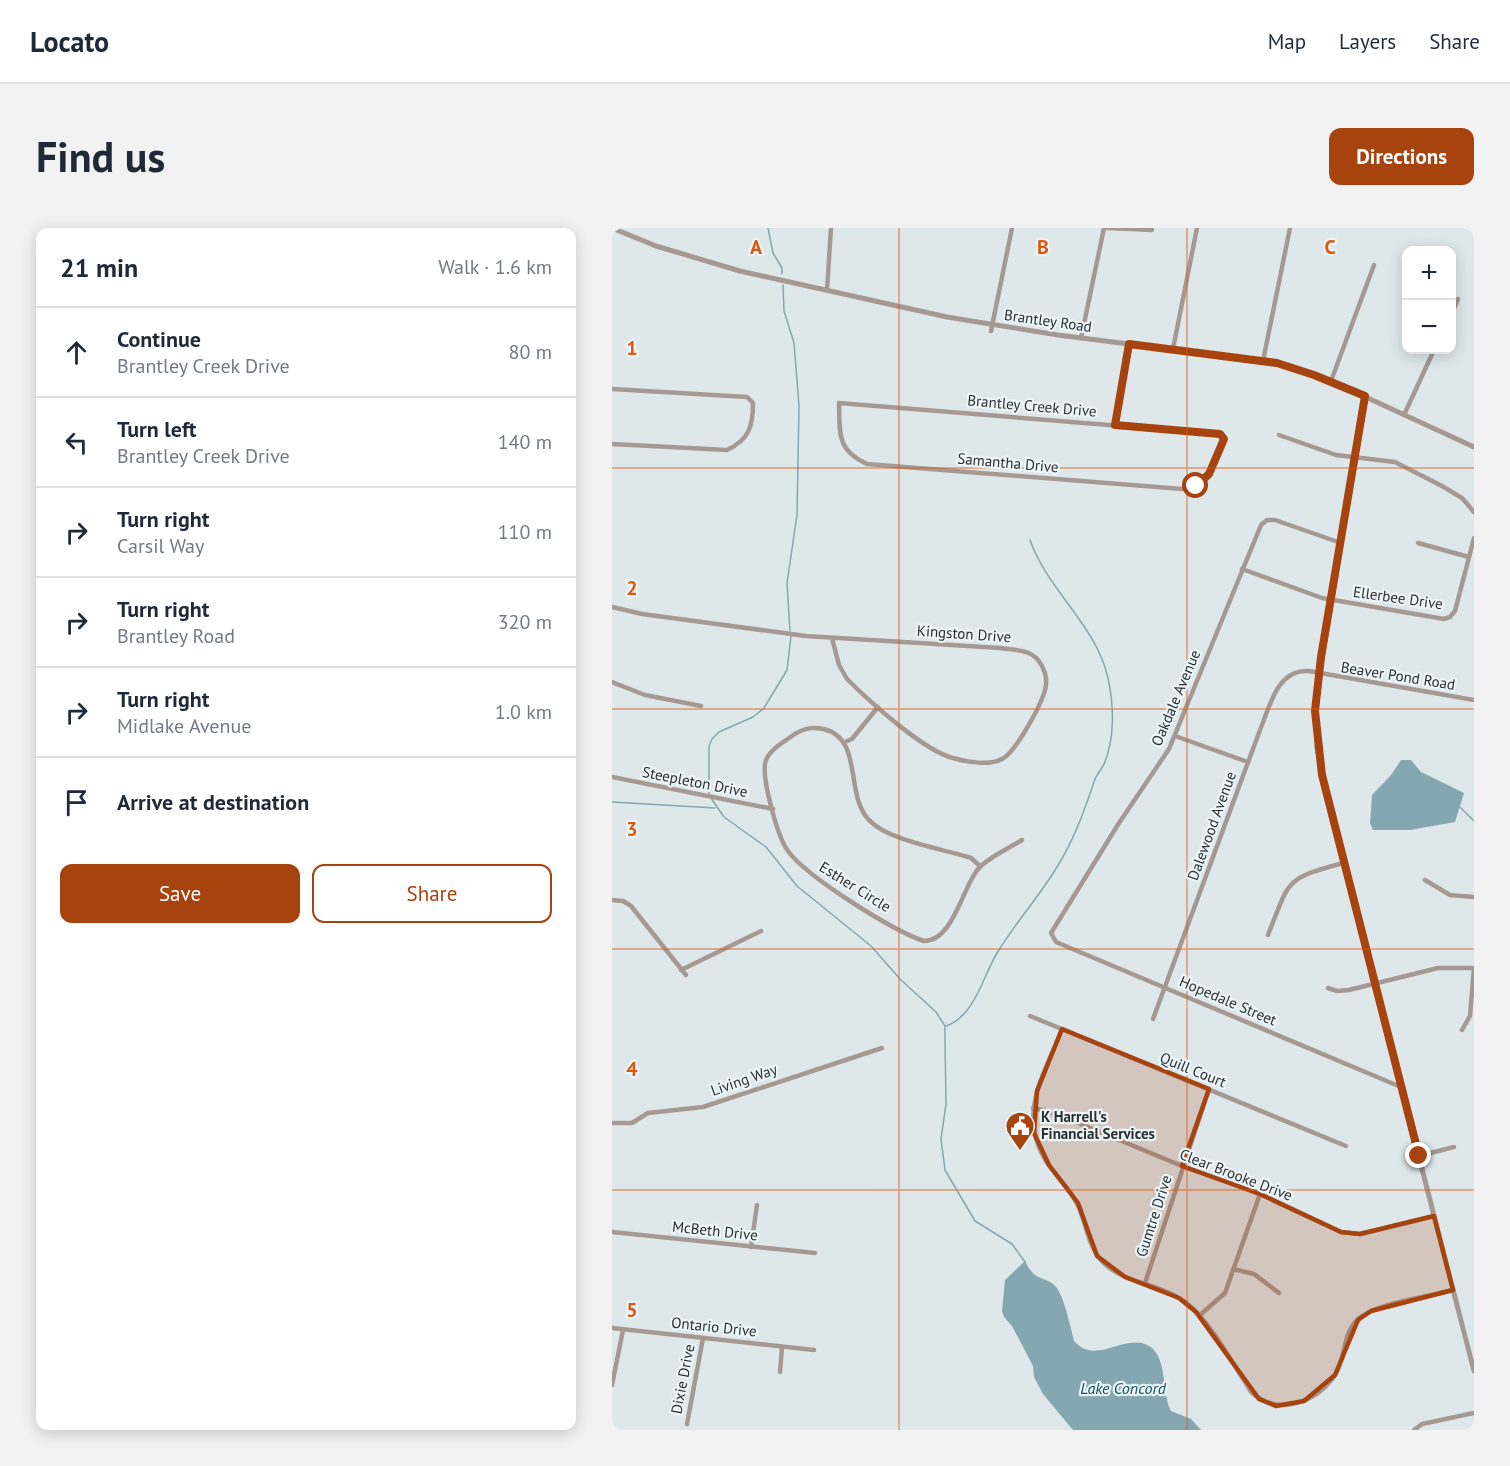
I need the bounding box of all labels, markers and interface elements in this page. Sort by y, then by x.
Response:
text: Locato [30,23,109,60]
text: Map [1268,28,1306,55]
text: Layers [1339,28,1396,55]
text: Share [1429,28,1480,55]
button: Directions [1329,128,1474,185]
text: Find us [36,129,165,184]
text: A [750,234,763,260]
text: B [1037,234,1049,260]
text: C [1324,234,1336,260]
map controls [1402,246,1456,354]
button: + [1402,246,1456,300]
text: 21 min [60,251,138,284]
text: Walk · 1.6 km [438,254,552,280]
button: − [1402,300,1456,354]
street label: Brantley Road [1003,305,1093,336]
text: Continue [117,325,201,353]
text: 1 [626,335,638,361]
icon: ahead [60,336,93,369]
text: 80 m [509,339,552,365]
text: Brantley Creek Drive [117,353,290,379]
street label: Brantley Creek Drive [967,390,1097,421]
text: Turn left [117,415,197,443]
icon: left [60,426,93,459]
text: 140 m [498,429,552,455]
text: Brantley Creek Drive [117,443,290,469]
street label: Samantha Drive [957,449,1059,476]
route start [1182,472,1208,498]
text: Turn right [117,505,209,533]
icon: right [60,516,93,549]
text: 110 m [498,519,552,545]
text: Carsil Way [117,533,204,559]
text: 2 [626,575,638,601]
street label: Ellerbee Drive [1352,582,1444,613]
text: Turn right [117,595,209,623]
icon: right [60,606,93,639]
text: 320 m [498,609,552,635]
street label: Kingston Drive [916,621,1012,646]
text: Brantley Road [117,623,235,649]
street label: Oakdale Avenue [1147,647,1204,749]
street label: Beaver Pond Road [1340,657,1457,694]
text: Turn right [117,685,209,713]
icon: right [60,696,93,729]
text: 1.0 km [495,699,552,725]
text: Midlake Avenue [117,713,251,739]
street label: Steepleton Drive [641,762,749,801]
street label: Dalewood Avenue [1183,769,1240,883]
icon: arrive [60,786,93,819]
text: Arrive at destination [117,788,309,816]
text: 3 [626,816,638,842]
street label: Esther Circle [816,857,895,916]
button: Save [60,864,300,923]
button: Share [312,864,552,923]
street label: Hopedale Street [1177,972,1280,1030]
street label: Quill Court [1157,1048,1229,1091]
text: 4 [626,1056,638,1082]
street label: Living Way [708,1059,780,1100]
place label: K Harrell's Financial Services [1041,1107,1155,1143]
public building icon: K Harrell's Financial Services [1004,1110,1036,1152]
route end [1405,1142,1431,1168]
street label: Clear Brooke Drive [1177,1144,1295,1205]
street label: Gumtre Drive [1131,1173,1176,1259]
street label: McBeth Drive [671,1217,759,1244]
text: 5 [626,1297,638,1323]
street label: Ontario Drive [670,1313,758,1340]
street label: Dixie Drive [666,1342,699,1415]
water label: Lake Concord [1080,1378,1167,1398]

